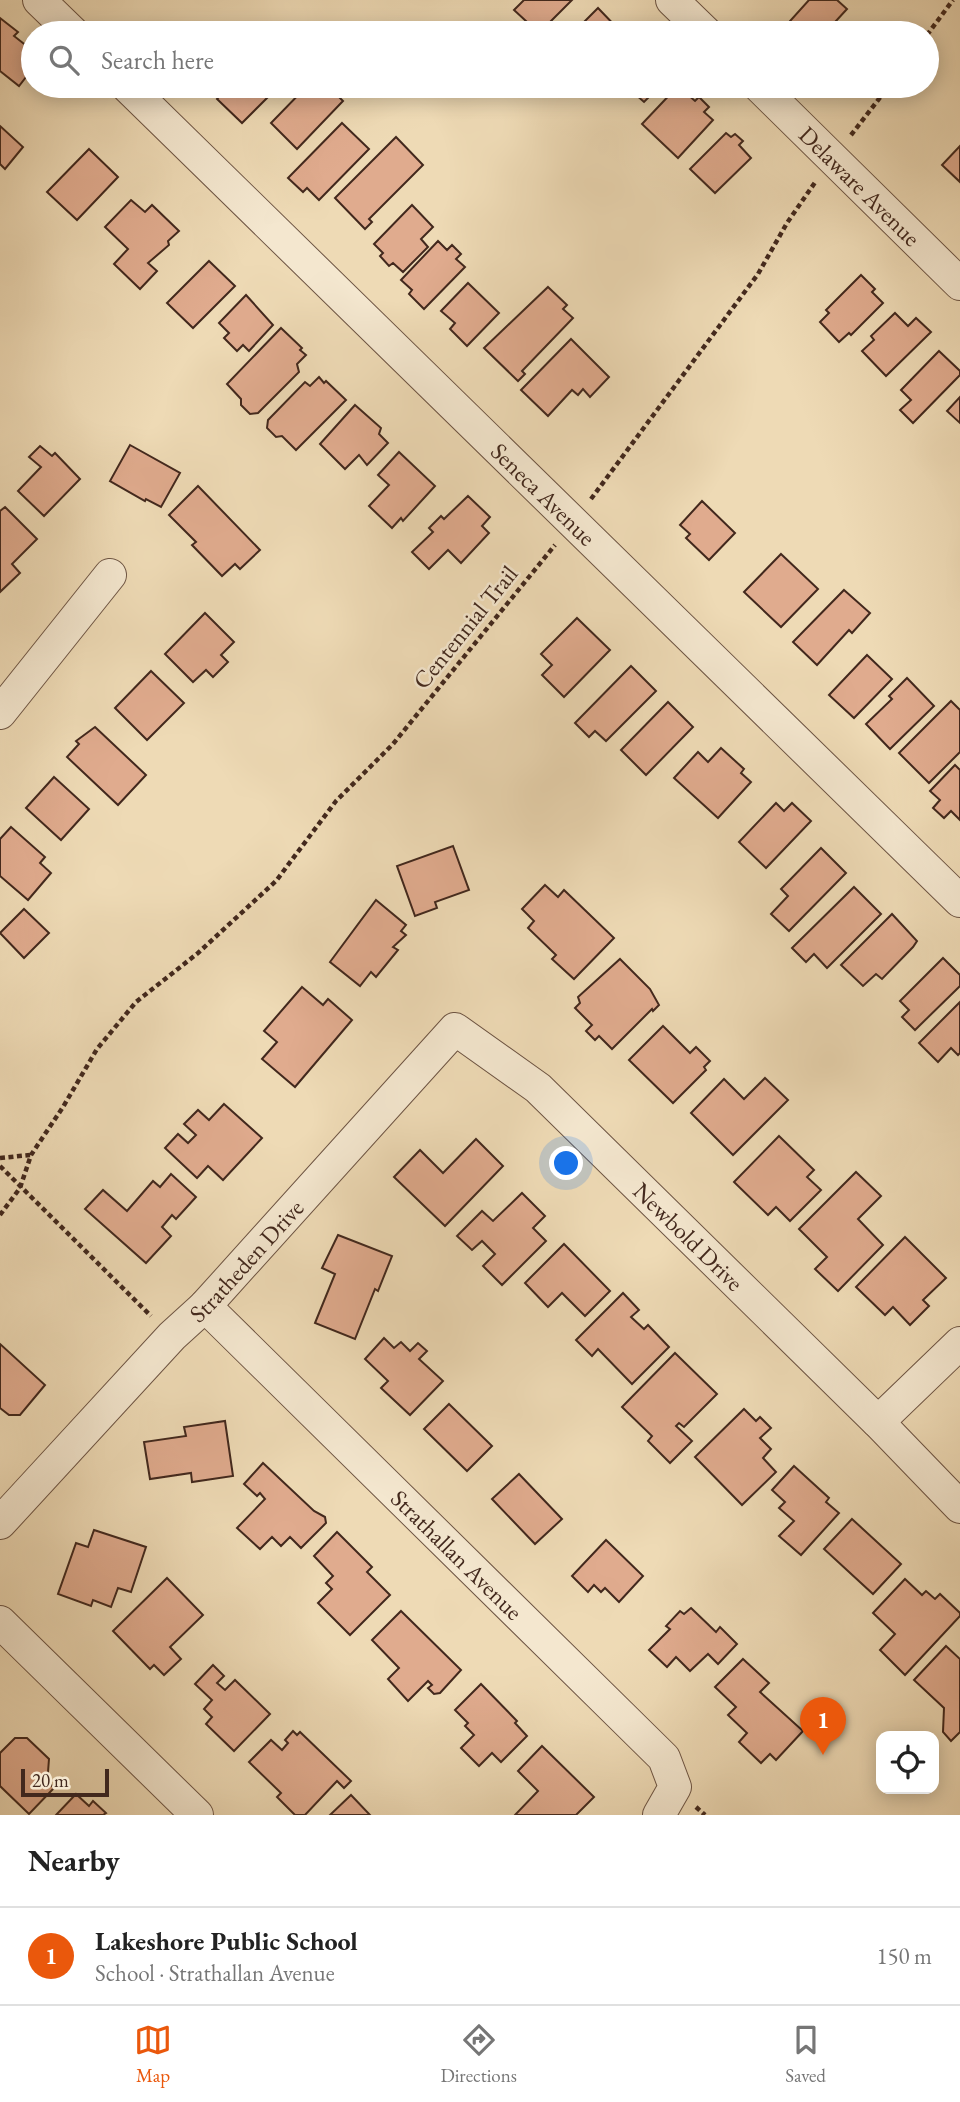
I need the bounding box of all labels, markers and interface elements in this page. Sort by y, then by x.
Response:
search box [21,21,939,98]
icon: search [45,41,83,79]
text: Search here [101,43,214,77]
street label: Delaware Avenue [793,119,928,253]
street label: Seneca Avenue [485,435,603,552]
street label: Centennial Trail [406,559,524,695]
your location [549,1146,583,1180]
street label: Newbold Drive [627,1175,751,1297]
street label: Stratheden Drive [182,1192,310,1329]
street label: Strathallan Avenue [385,1483,530,1626]
pin: 1 [800,1697,846,1755]
map controls [876,1731,939,1794]
button: locate [876,1731,939,1794]
scale bar [21,1766,108,1798]
text: 20 m [32,1768,69,1793]
text: Nearby [28,1841,120,1880]
text: Lakeshore Public School [95,1924,358,1958]
text: 1 [45,1941,57,1971]
text: 150 m [876,1941,932,1971]
text: School · Strathallan Avenue [95,1958,335,1988]
tab: Map [134,2021,172,2088]
tab: Directions [440,2021,517,2088]
tab: Saved [785,2021,826,2088]

